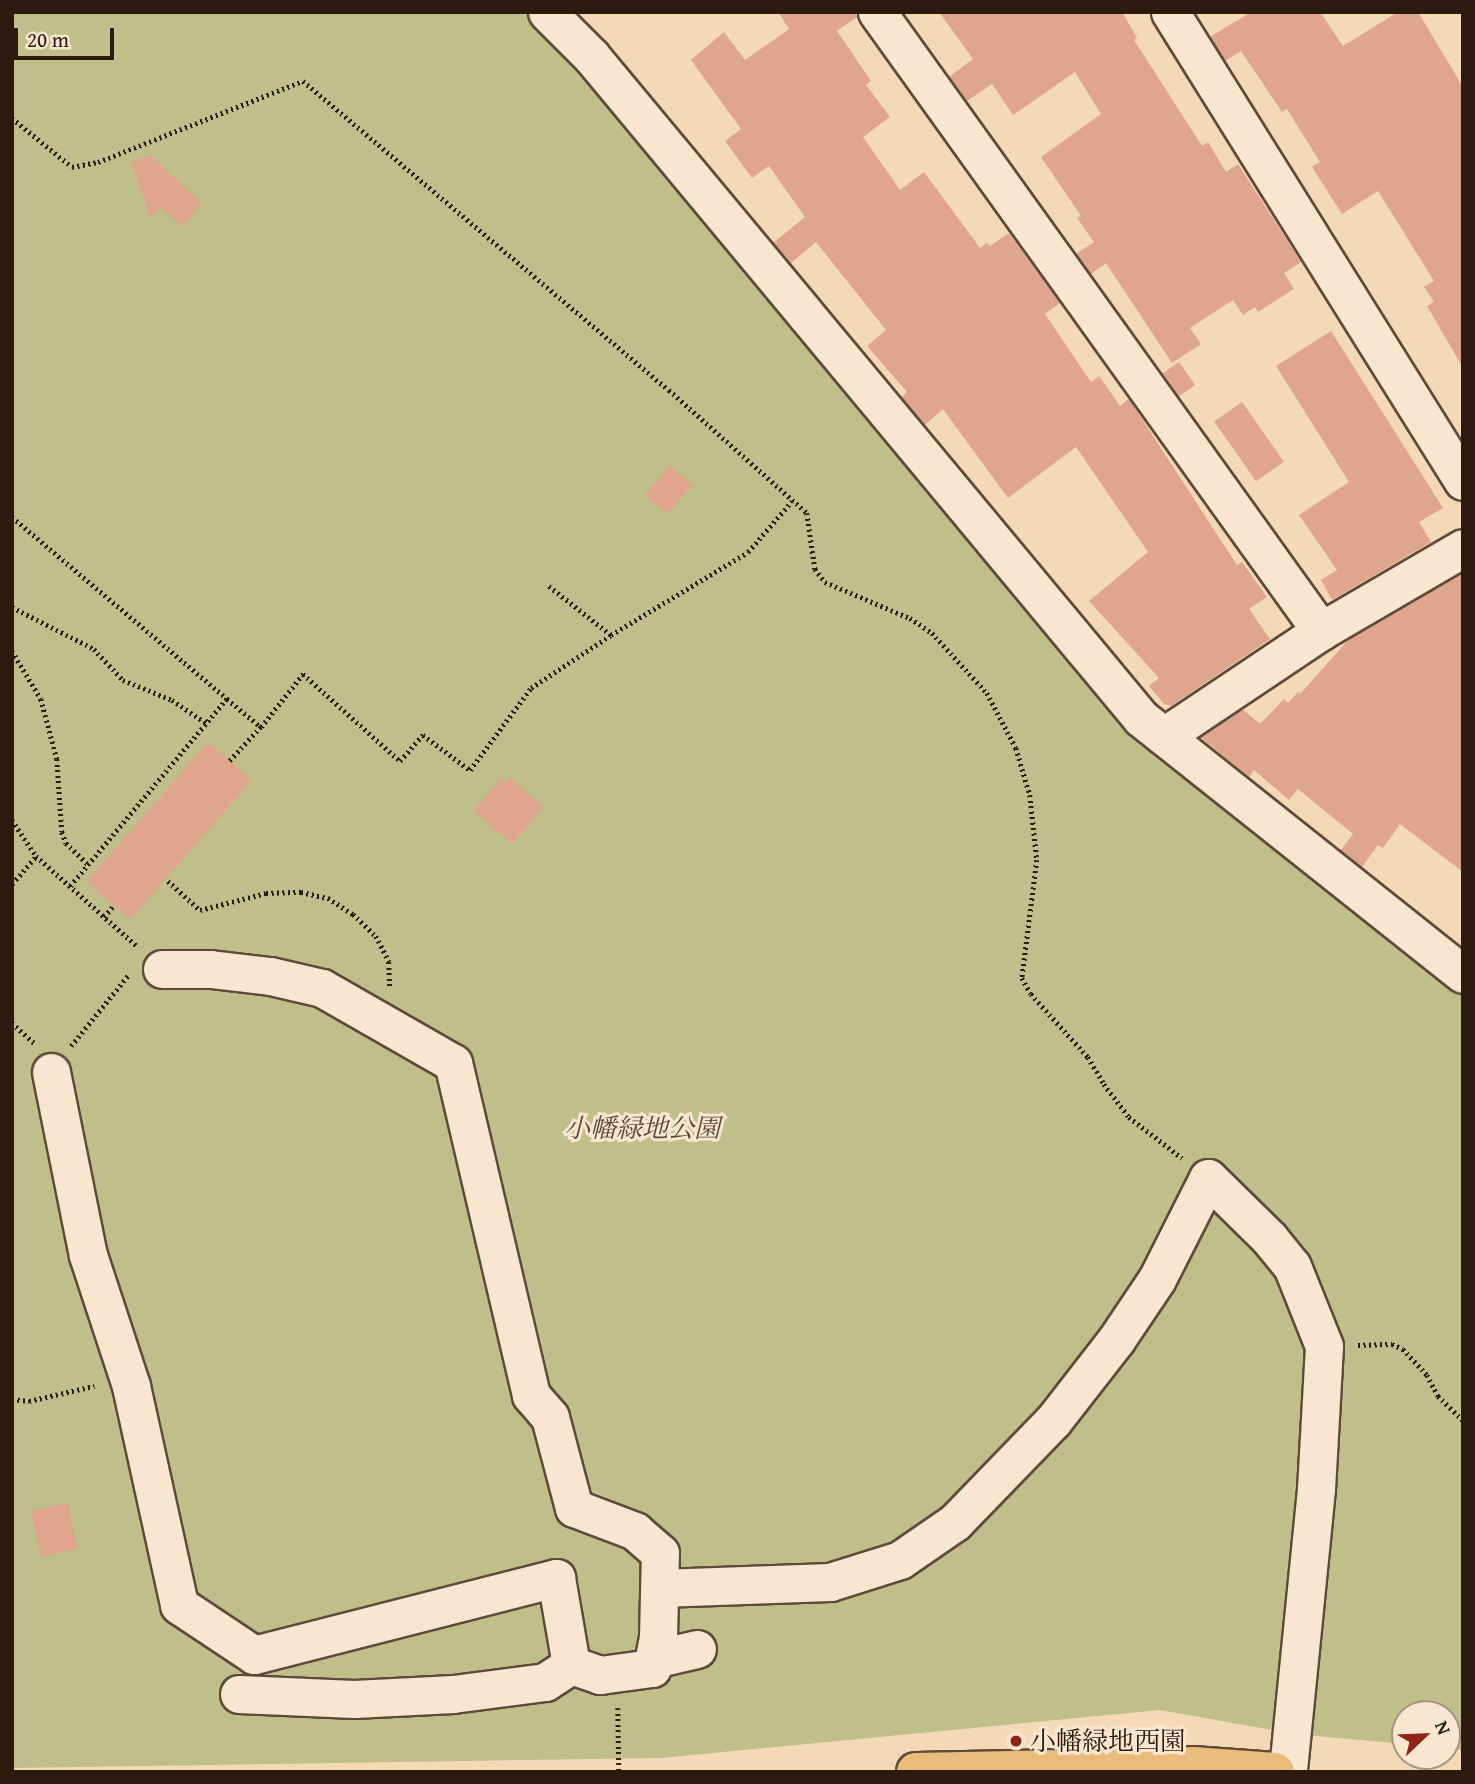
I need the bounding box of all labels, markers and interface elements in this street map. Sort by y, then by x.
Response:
scale bar [18,14,117,58]
text: 20 m [27,24,69,55]
park label: 小幡緑地公園 [564,1112,720,1144]
north arrow [1391,1700,1461,1770]
text: N [1428,1716,1459,1739]
place label: 小幡緑地西園 [1030,1725,1186,1757]
marker: 小幡緑地西園 [1008,1733,1024,1749]

